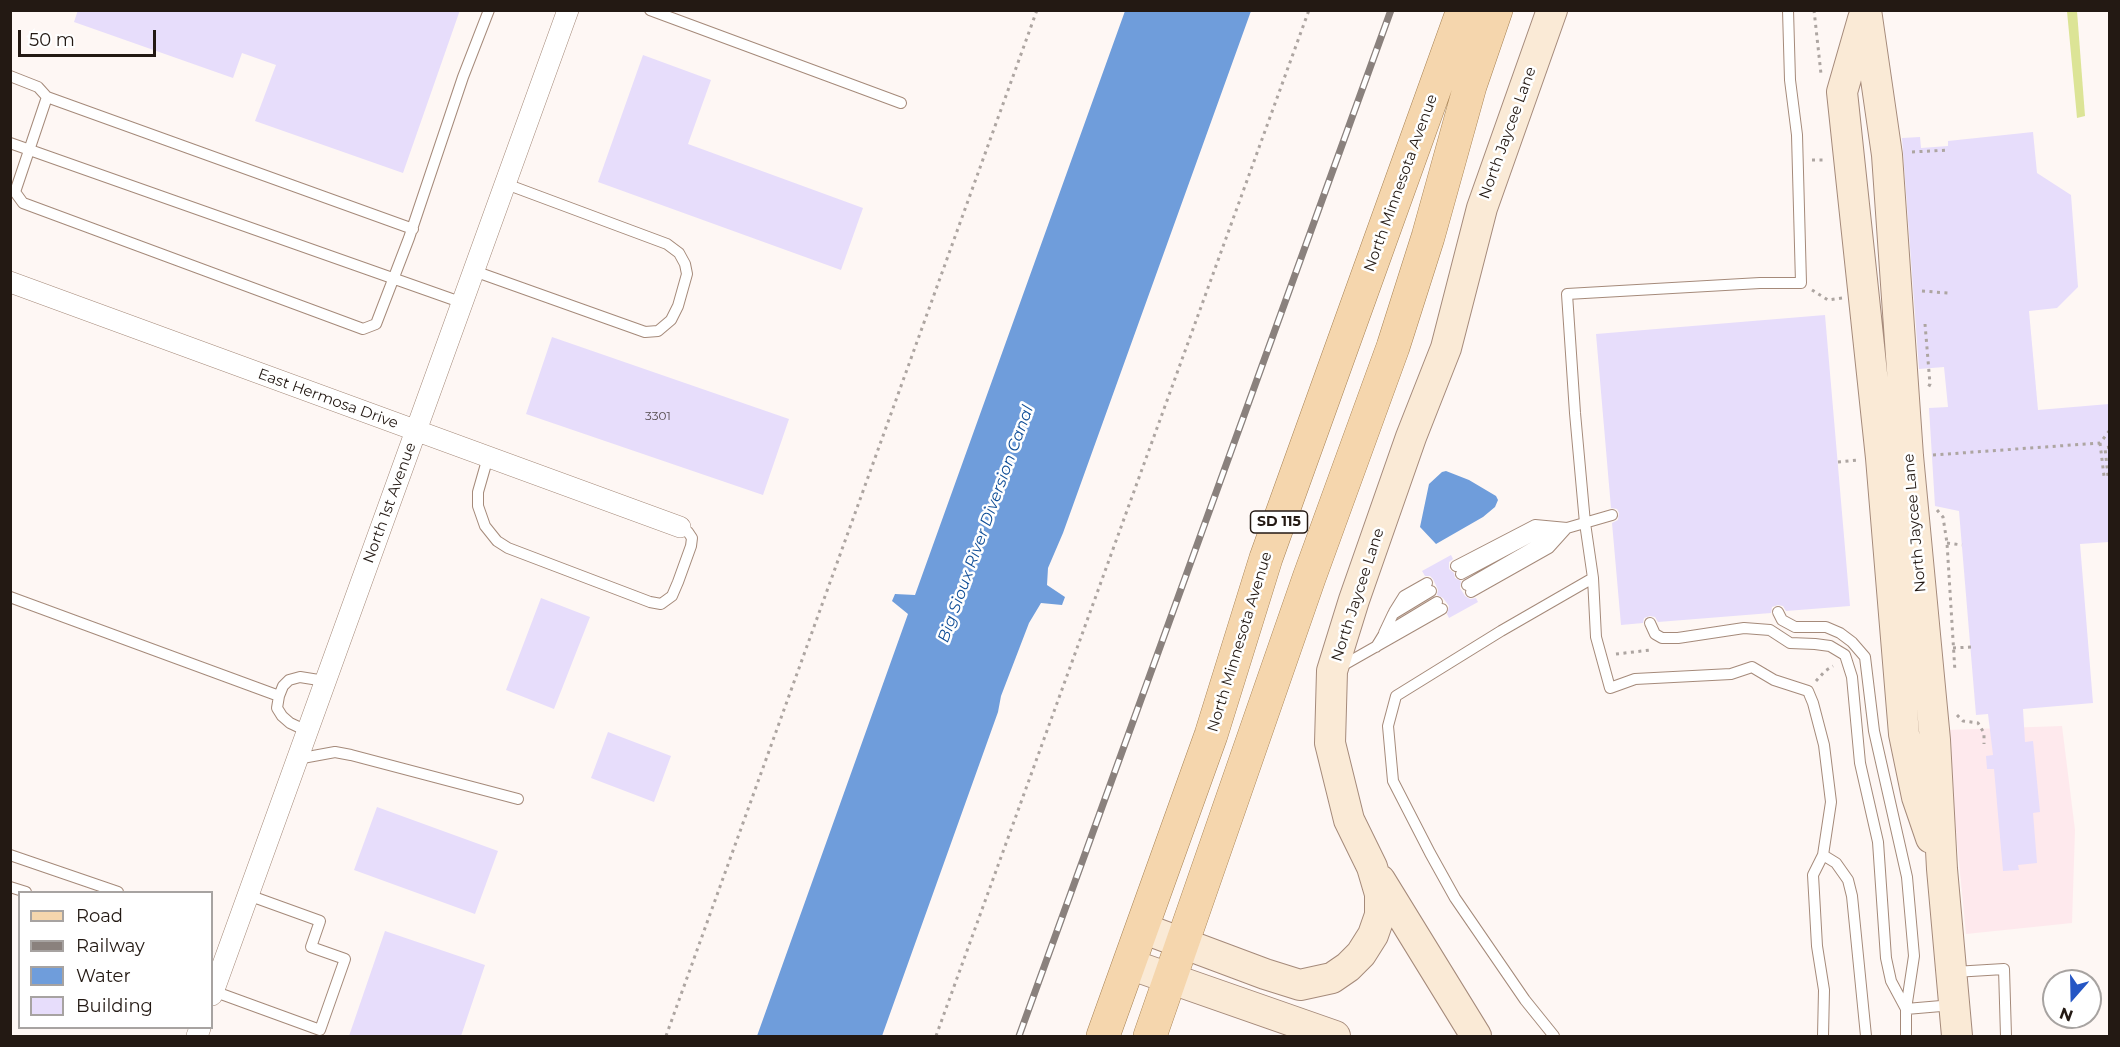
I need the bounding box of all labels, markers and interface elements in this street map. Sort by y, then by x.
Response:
scale bar [21,18,159,56]
text: 50 m [29,29,75,51]
street label: North Jaycee Lane [1476,65,1540,201]
street label: North Minnesota Avenue [1360,92,1442,274]
street label: East Hermosa Drive [255,365,401,433]
water label: Big Sioux River Diversion Canal [934,403,1038,645]
house number: 3301 [645,409,671,423]
street label: North 1st Avenue [360,440,420,566]
street label: North Jaycee Lane [1900,453,1930,593]
road number: SD 115 [1250,511,1308,533]
street label: North Jaycee Lane [1328,526,1388,664]
street label: North Minnesota Avenue [1204,550,1276,734]
legend [18,891,213,1029]
text: Road [76,905,123,927]
text: Railway [76,935,145,957]
text: Water [76,965,131,987]
north arrow [2042,969,2102,1029]
text: Building [76,995,153,1017]
text: N [2057,1003,2076,1026]

